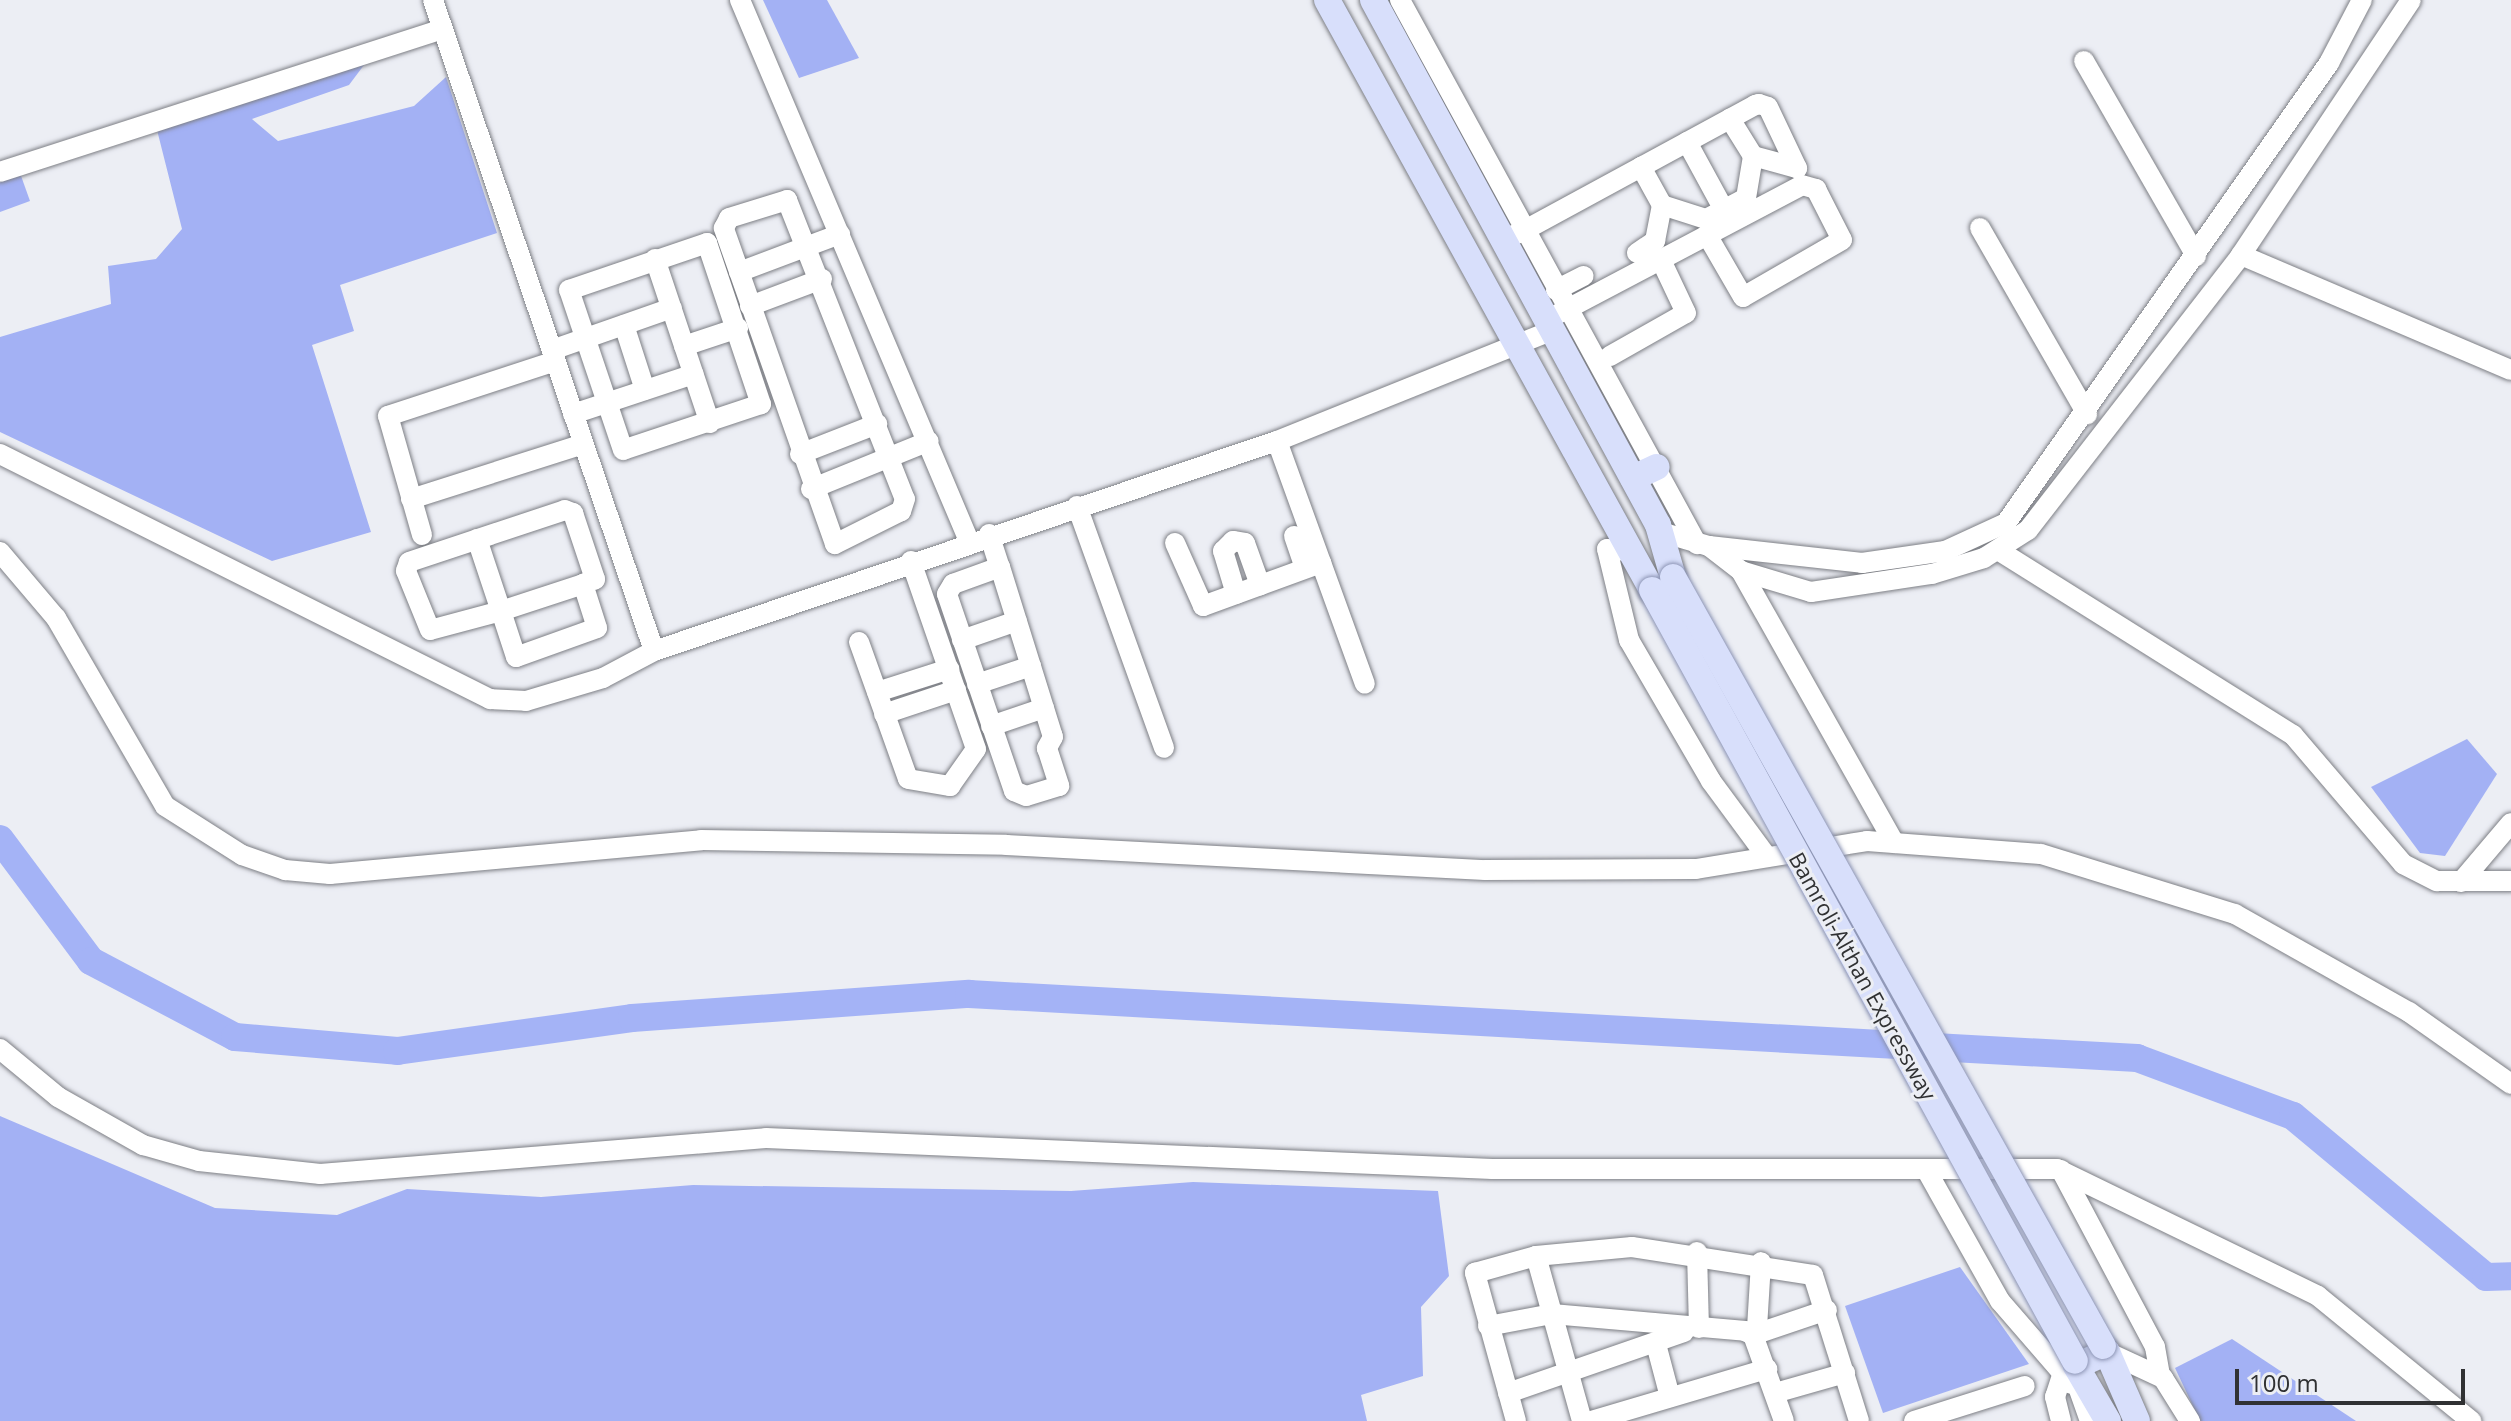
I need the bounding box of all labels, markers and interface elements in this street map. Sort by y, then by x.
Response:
street label: Bamroli-Althan Expressway [1784,847,1942,1105]
scale bar [2239,1353,2469,1403]
text: 100 m [2249,1366,2319,1399]

